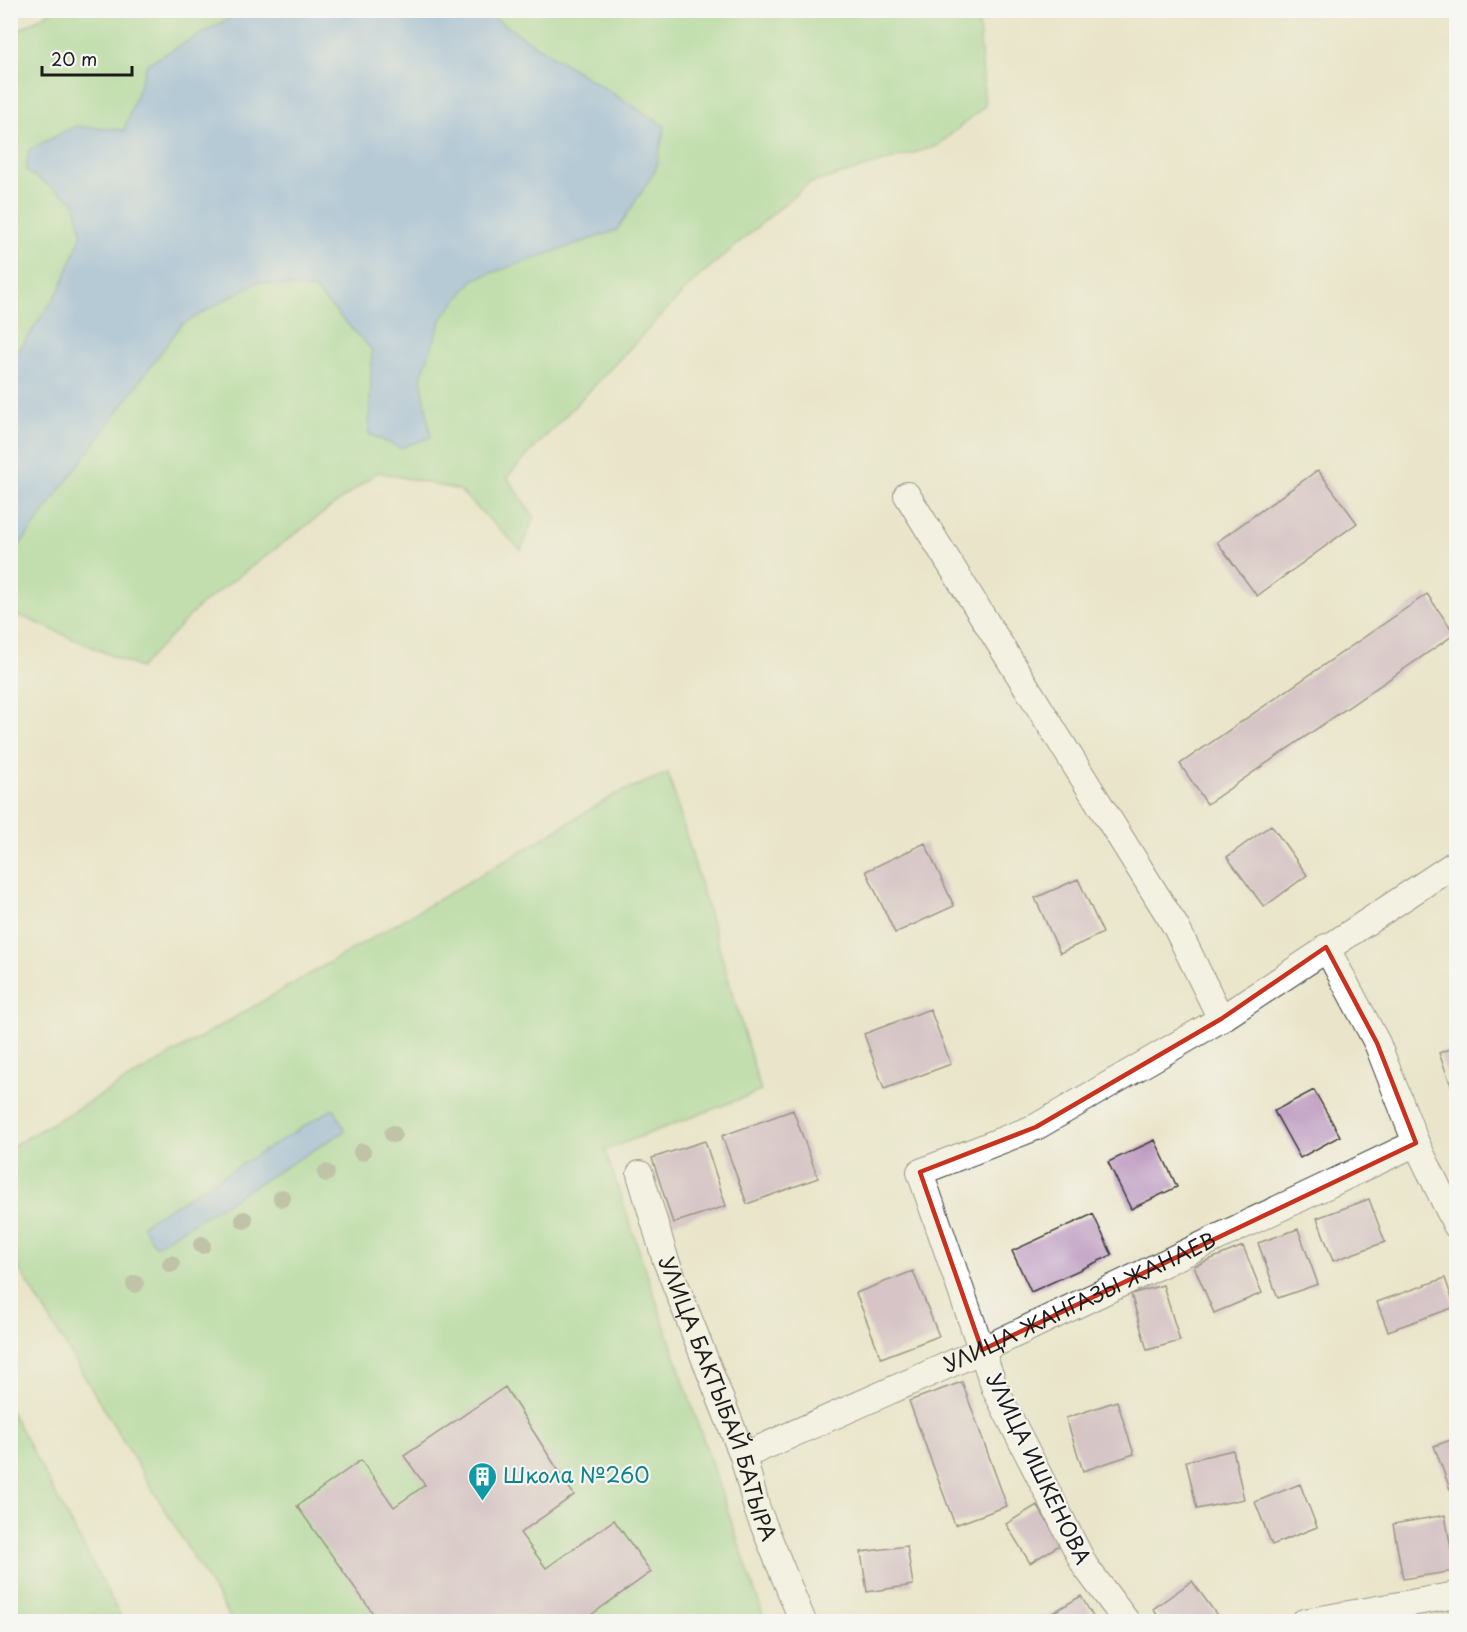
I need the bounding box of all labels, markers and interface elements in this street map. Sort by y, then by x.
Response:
scale bar [42,39,132,77]
text: 20 m [51,45,97,72]
street label: УЛИЦА ЖАНГАЗЫ ЖАНАЕВ [938,1223,1221,1379]
street label: УЛИЦА БАКТЫБАЙ БАТЫРА [652,1251,786,1545]
street label: УЛИЦА ИШКЕНОВА [980,1367,1100,1569]
place label: Школа №260 [503,1458,650,1490]
building icon: Школа №260 [466,1460,498,1502]

